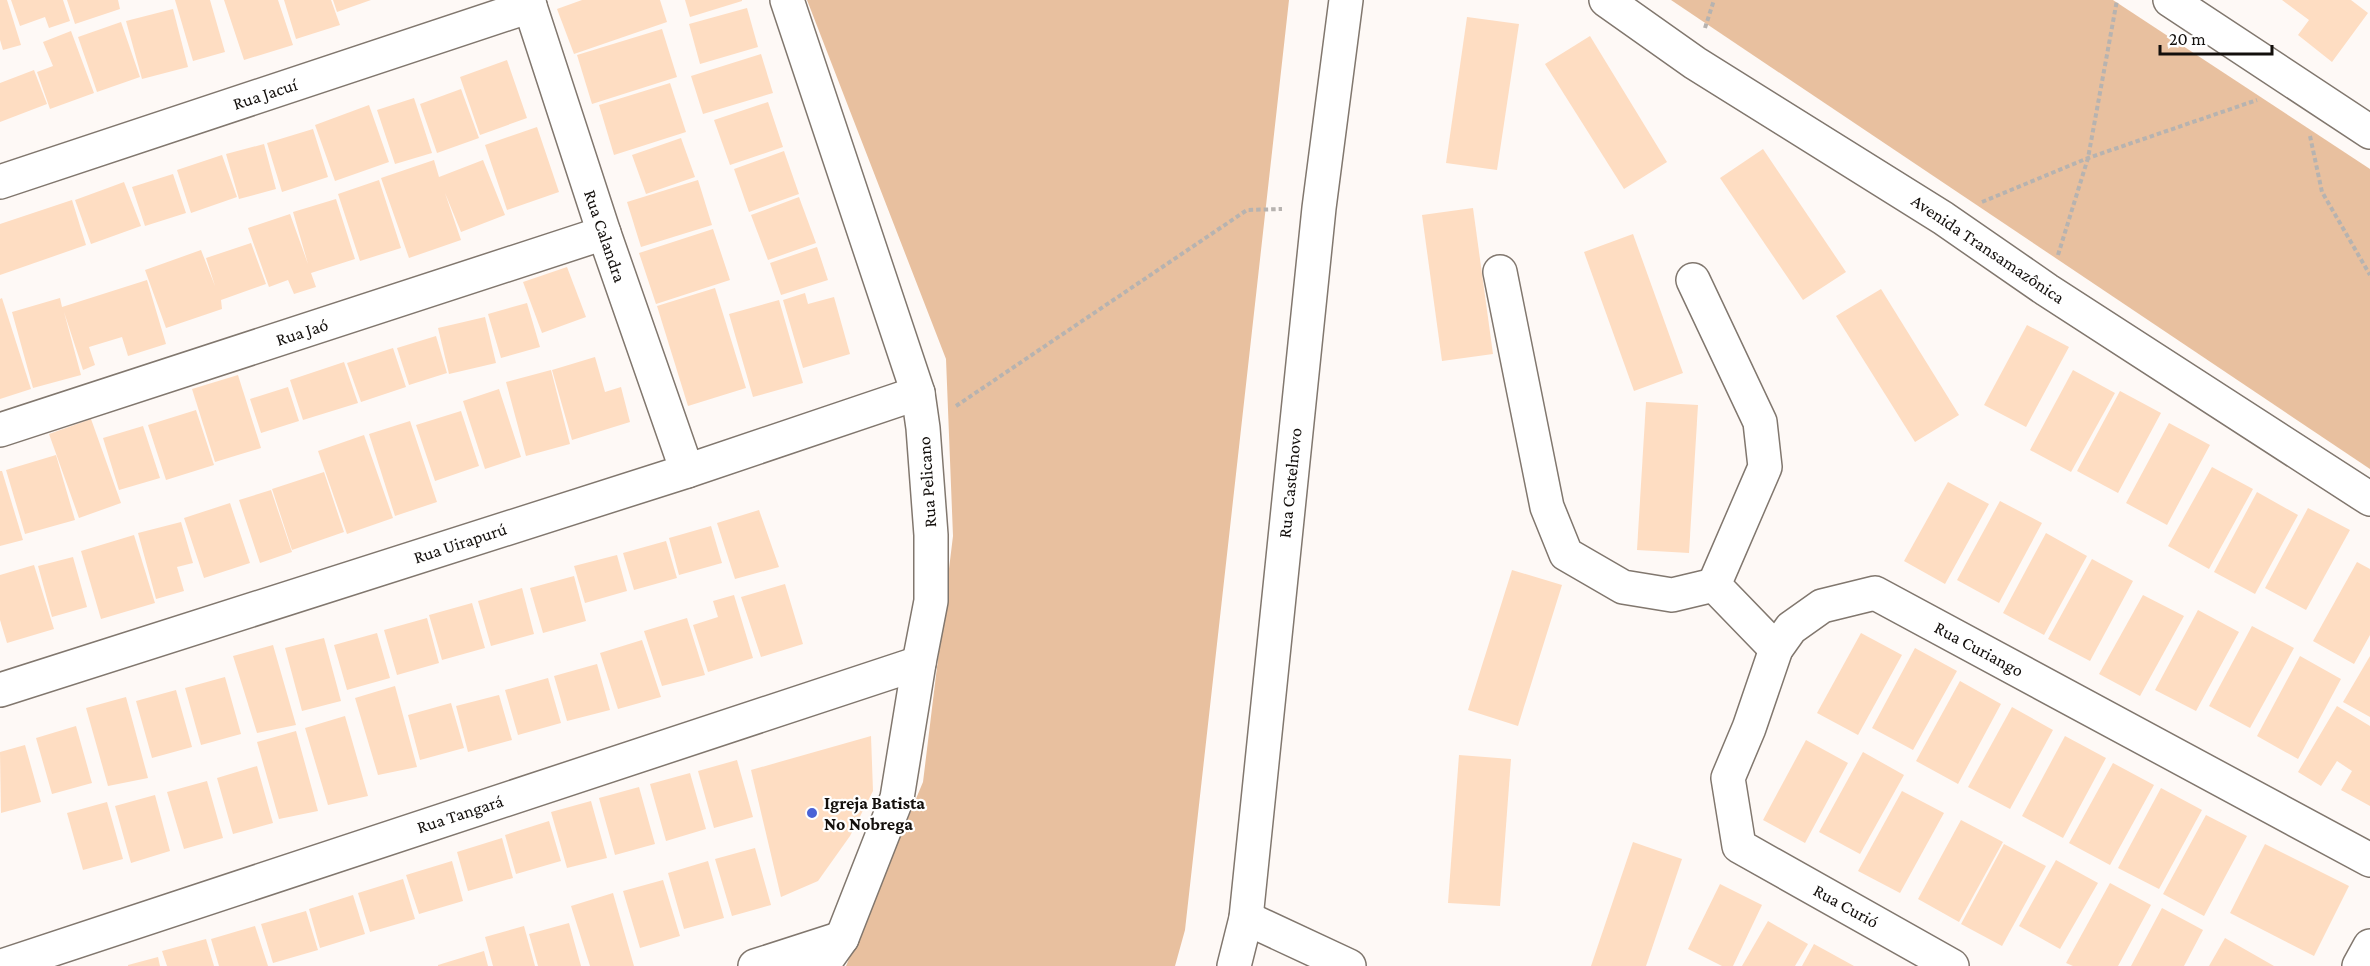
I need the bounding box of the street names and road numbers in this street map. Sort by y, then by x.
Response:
street label: Rua Jacuí [230,74,301,114]
street label: Rua Calandra [580,187,630,285]
street label: Avenida Transamazônica [1908,190,2068,308]
street label: Rua Jaó [273,314,331,350]
street label: Rua Castelnovo [1274,427,1306,539]
street label: Rua Pelicano [914,436,940,528]
street label: Rua Uirapurú [411,518,510,567]
street label: Rua Curiango [1931,617,2027,681]
street label: Rua Tangará [414,791,506,837]
street label: Rua Curió [1810,880,1882,932]

